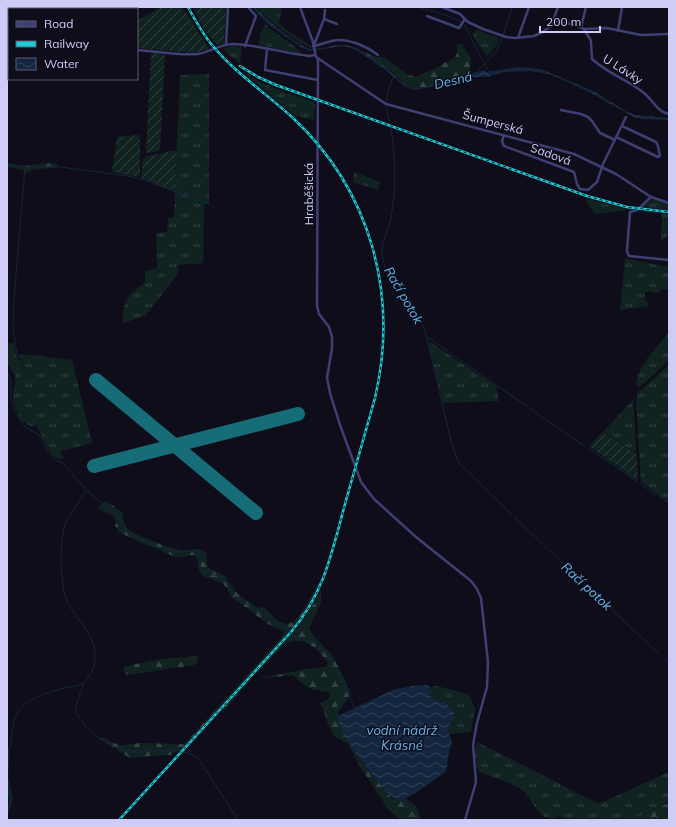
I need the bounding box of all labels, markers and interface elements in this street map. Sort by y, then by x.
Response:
legend [8,8,138,80]
scale bar [540,8,600,34]
text: 200 m [546,14,581,29]
text: Road [44,16,73,31]
text: Railway [44,36,90,51]
street label: U Lávky [600,51,646,87]
text: Water [44,56,80,71]
water label: Desná [432,68,474,92]
street label: Šumperská [461,107,525,137]
street label: Sadová [529,140,573,168]
street label: Hraběšická [301,163,316,225]
water label: Račí potok [381,264,427,327]
water label: Račí potok [558,559,616,614]
water label: vodní nádrž Krásné [367,722,438,753]

